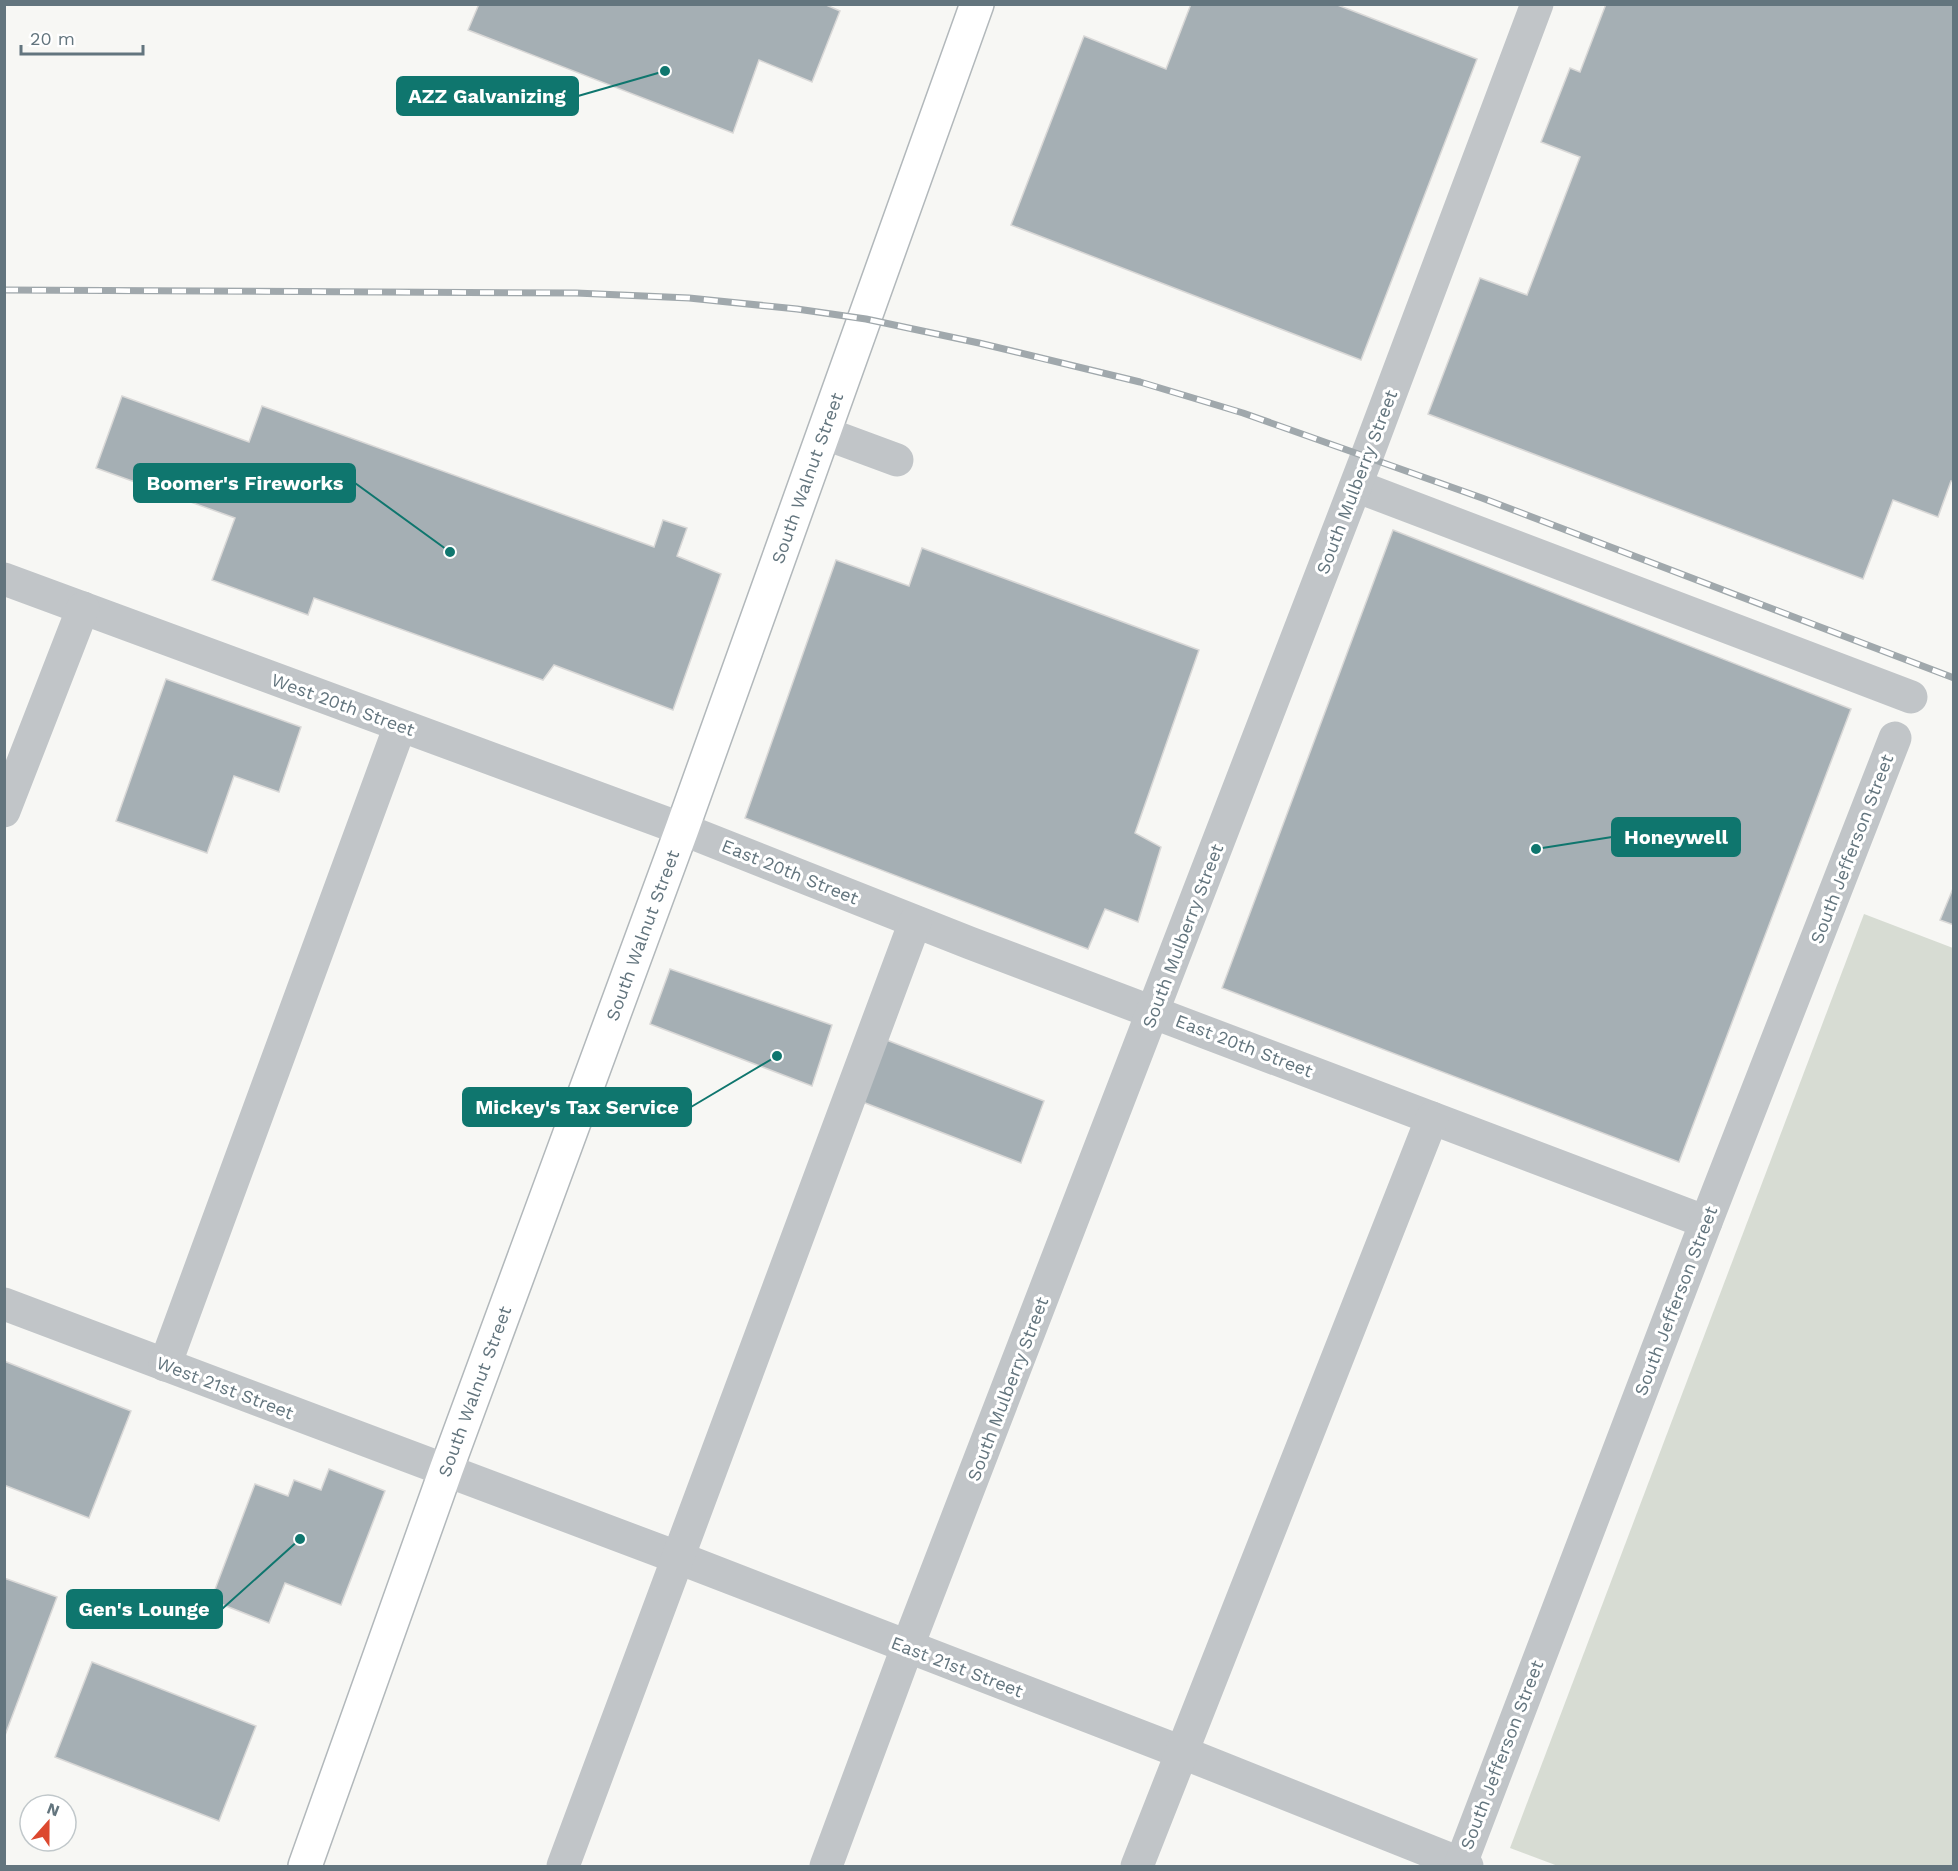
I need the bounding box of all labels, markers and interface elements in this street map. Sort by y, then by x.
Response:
scale bar [21,18,142,56]
text: 20 m [30,28,75,49]
callout: AZZ Galvanizing [397,77,578,115]
text: AZZ Galvanizing [408,84,566,108]
street label: South Mulberry Street [1312,386,1402,577]
street label: South Walnut Street [767,389,847,566]
callout: Boomer's Fireworks [134,464,355,502]
text: Boomer's Fireworks [146,471,344,495]
street label: West 20th Street [269,669,418,740]
street label: South Jefferson Street [1806,751,1898,946]
callout: Honeywell [1612,818,1740,856]
text: Honeywell [1624,825,1728,849]
street label: East 20th Street [719,835,862,909]
street label: South Mulberry Street [1138,840,1228,1031]
street label: South Walnut Street [601,847,684,1024]
street label: East 20th Street [1172,1010,1316,1082]
callout: Mickey's Tax Service [463,1088,691,1126]
text: Mickey's Tax Service [475,1095,679,1119]
street label: South Jefferson Street [1630,1203,1722,1398]
street label: South Mulberry Street [963,1293,1053,1484]
street label: South Walnut Street [433,1303,516,1480]
street label: West 21st Street [154,1352,297,1423]
callout: Gen's Lounge [67,1590,222,1628]
text: Gen's Lounge [79,1597,209,1621]
street label: East 21st Street [888,1632,1027,1702]
street label: South Jefferson Street [1456,1657,1548,1852]
north arrow [18,1793,78,1853]
text: N [44,1798,62,1820]

